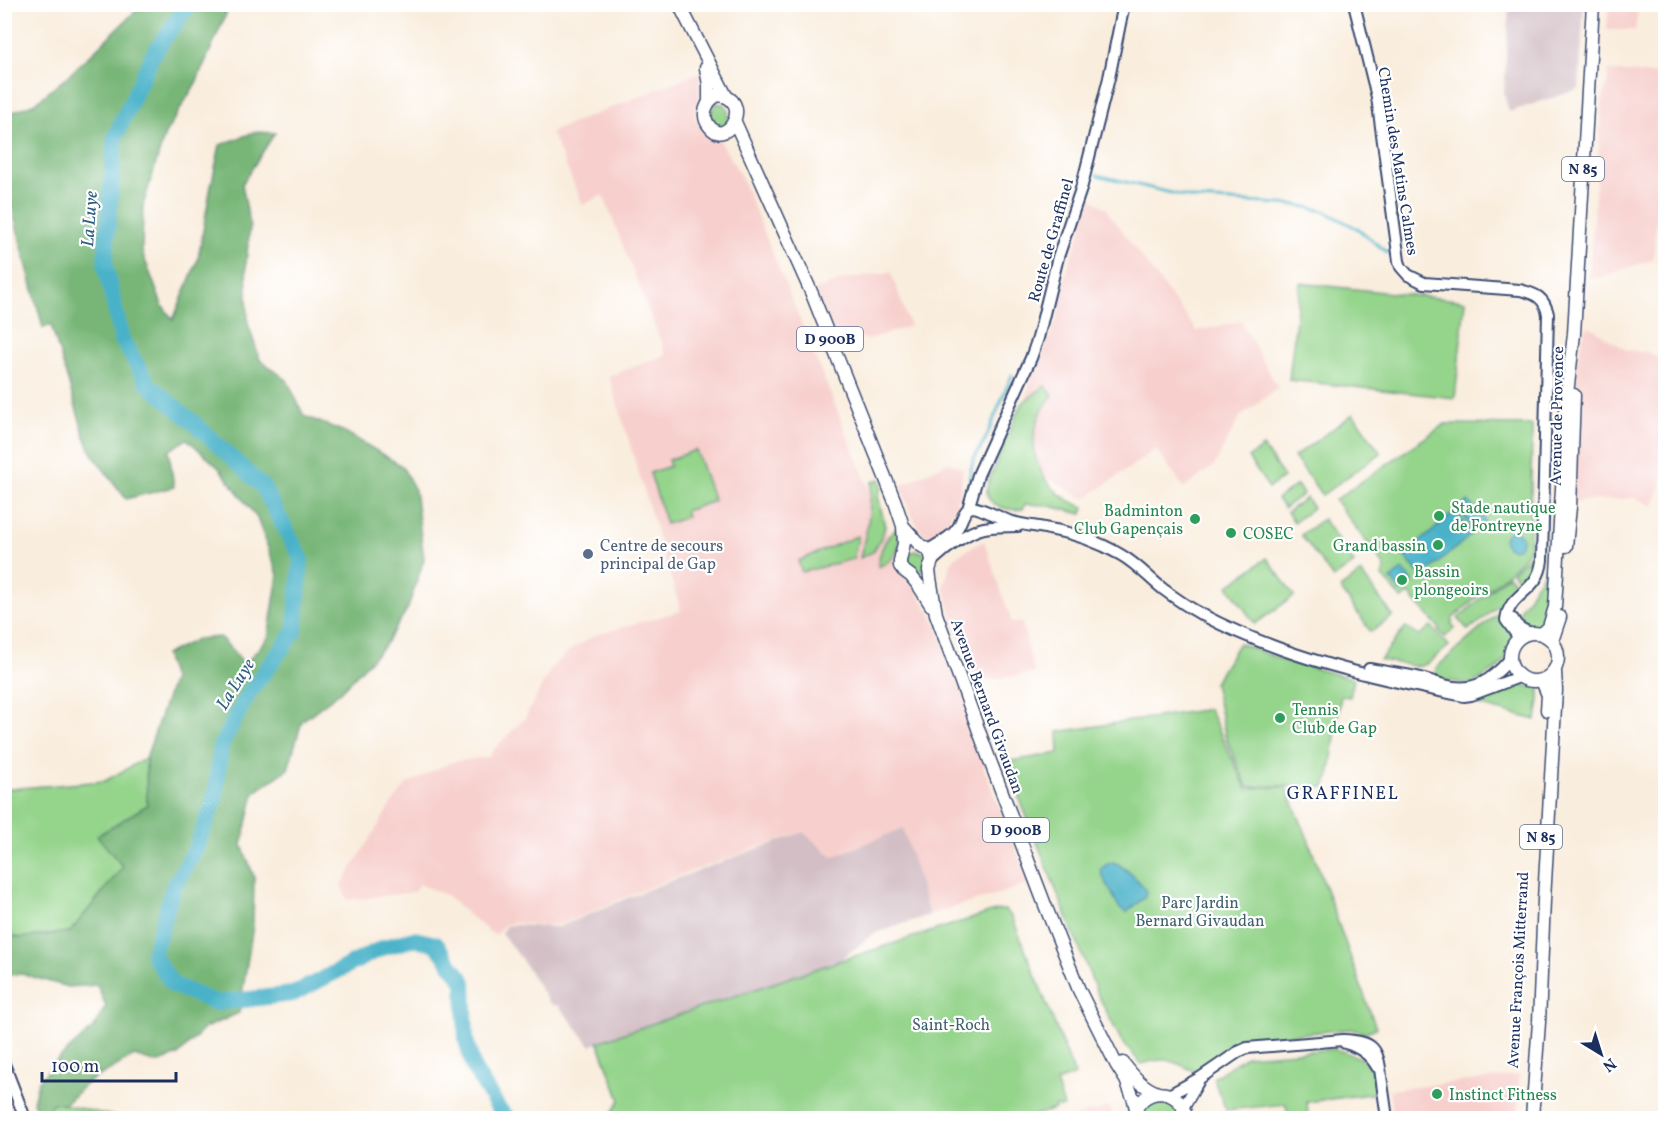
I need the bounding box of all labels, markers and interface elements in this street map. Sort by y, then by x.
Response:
street label: Chemin des Matins Calmes [1371,66,1423,257]
road number: N 85 [1562,157,1604,181]
street label: Route de Graffinel [1024,176,1080,305]
water label: La Luye [76,190,105,248]
road number: D 900B [797,327,863,351]
street label: Avenue de Provence [1546,346,1570,486]
place label: Stade nautique de Fontreyne [1451,498,1556,538]
place label: Badminton Club Gapençais [1074,501,1183,541]
marker: Stade nautique de Fontreyne [1432,509,1446,523]
marker: Badminton Club Gapençais [1188,512,1202,526]
place label: COSEC [1243,524,1294,546]
marker: COSEC [1224,526,1238,540]
place label: Centre de secours principal de Gap [600,536,723,576]
place label: Grand bassin [1333,536,1426,558]
marker: Grand bassin [1431,538,1445,552]
marker: Centre de secours principal de Gap [581,547,595,561]
place label: Bassin plongeoirs [1414,562,1489,602]
marker: Bassin plongeoirs [1395,573,1409,587]
street label: Avenue Bernard Givaudan [944,616,1028,797]
water label: La Luye [211,654,262,715]
place label: Tennis Club de Gap [1292,700,1377,740]
marker: Tennis Club de Gap [1273,711,1287,725]
district label: GRAFFINEL [1287,782,1399,807]
road number: D 900B [983,818,1049,842]
road number: N 85 [1520,825,1562,849]
street label: Avenue François Mitterrand [1503,871,1535,1069]
park label: Parc Jardin Bernard Givaudan [1135,893,1265,933]
park label: Saint-Roch [912,1015,990,1037]
north arrow [1571,1024,1631,1084]
scale bar [42,1045,176,1083]
text: N [1597,1052,1620,1077]
text: 100 m [51,1055,100,1080]
place label: Instinct Fitness [1449,1085,1557,1107]
marker: Instinct Fitness [1430,1087,1444,1101]

